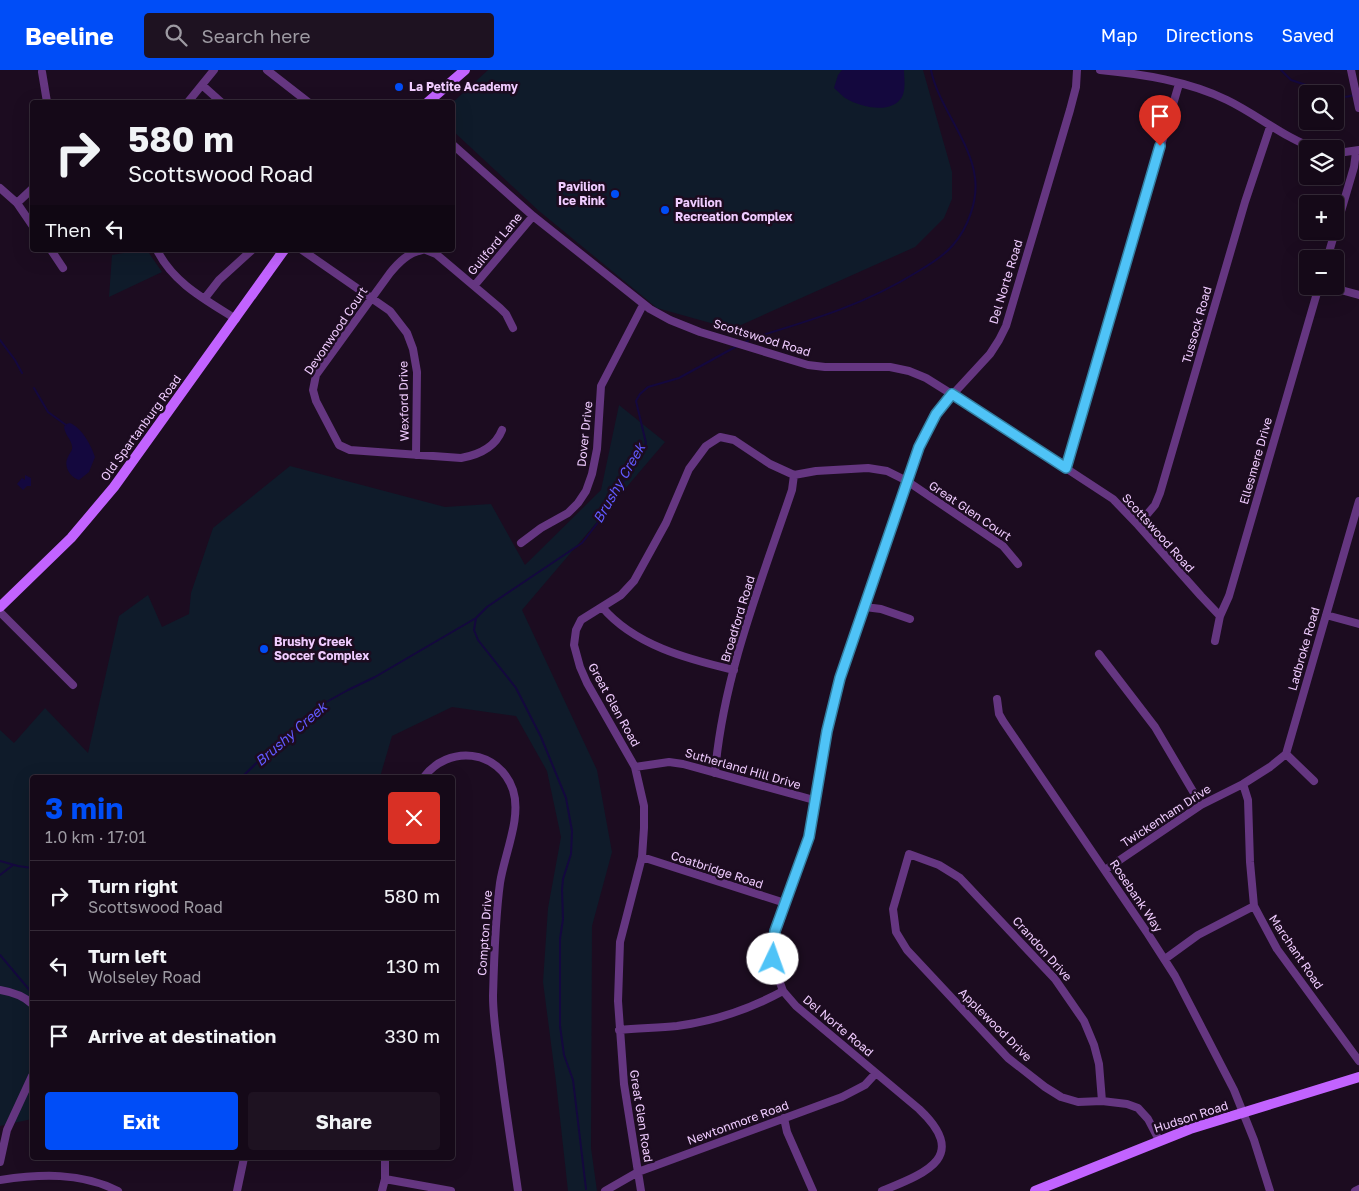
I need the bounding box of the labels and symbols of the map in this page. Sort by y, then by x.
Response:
place label: La Petite Academy [409,79,519,94]
marker: La Petite Academy [393,81,405,93]
pin [1139,95,1181,146]
place label: Pavilion Ice Rink [558,179,605,208]
marker: Pavilion Ice Rink [609,188,621,200]
place label: Pavilion Recreation Complex [675,195,793,224]
marker: Pavilion Recreation Complex [659,204,671,216]
street label: Guilford Lane [464,209,525,278]
street label: Del Norte Road [986,238,1026,326]
street label: Devonwood Court [301,284,371,378]
street label: Tussock Road [1178,285,1215,365]
street label: Scottswood Road [712,316,813,359]
street label: Wexford Drive [395,361,412,441]
street label: Old Spartanburg Road [97,372,184,484]
street label: Dover Drive [574,400,595,468]
street label: Ellesmere Drive [1236,415,1275,506]
water label: Brushy Creek [589,438,649,526]
street label: Great Glen Court [926,477,1015,544]
street label: Scottswood Road [1119,490,1198,575]
street label: Broadford Road [717,574,758,664]
street label: Ladbroke Road [1284,605,1323,692]
place label: Brushy Creek Soccer Complex [274,634,369,663]
marker: Brushy Creek Soccer Complex [258,643,270,655]
street label: Great Glen Road [585,660,644,749]
water label: Brushy Creek [251,697,332,769]
street label: Sutherland Hill Drive [683,745,803,792]
street label: Twickenham Drive [1118,781,1214,850]
street label: Coatbridge Road [669,848,765,892]
street label: Rosebank Way [1107,857,1166,935]
street label: Compton Drive [474,890,495,976]
street label: Marchant Road [1266,912,1327,992]
street label: Crandon Drive [1010,913,1075,984]
position arrow [746,932,798,984]
street label: Applewood Drive [956,985,1035,1064]
street label: Del Norte Road [800,992,877,1060]
street label: Great Glen Road [627,1069,656,1163]
street label: Newtonmore Road [685,1097,791,1148]
street label: Hudson Road [1152,1097,1230,1136]

